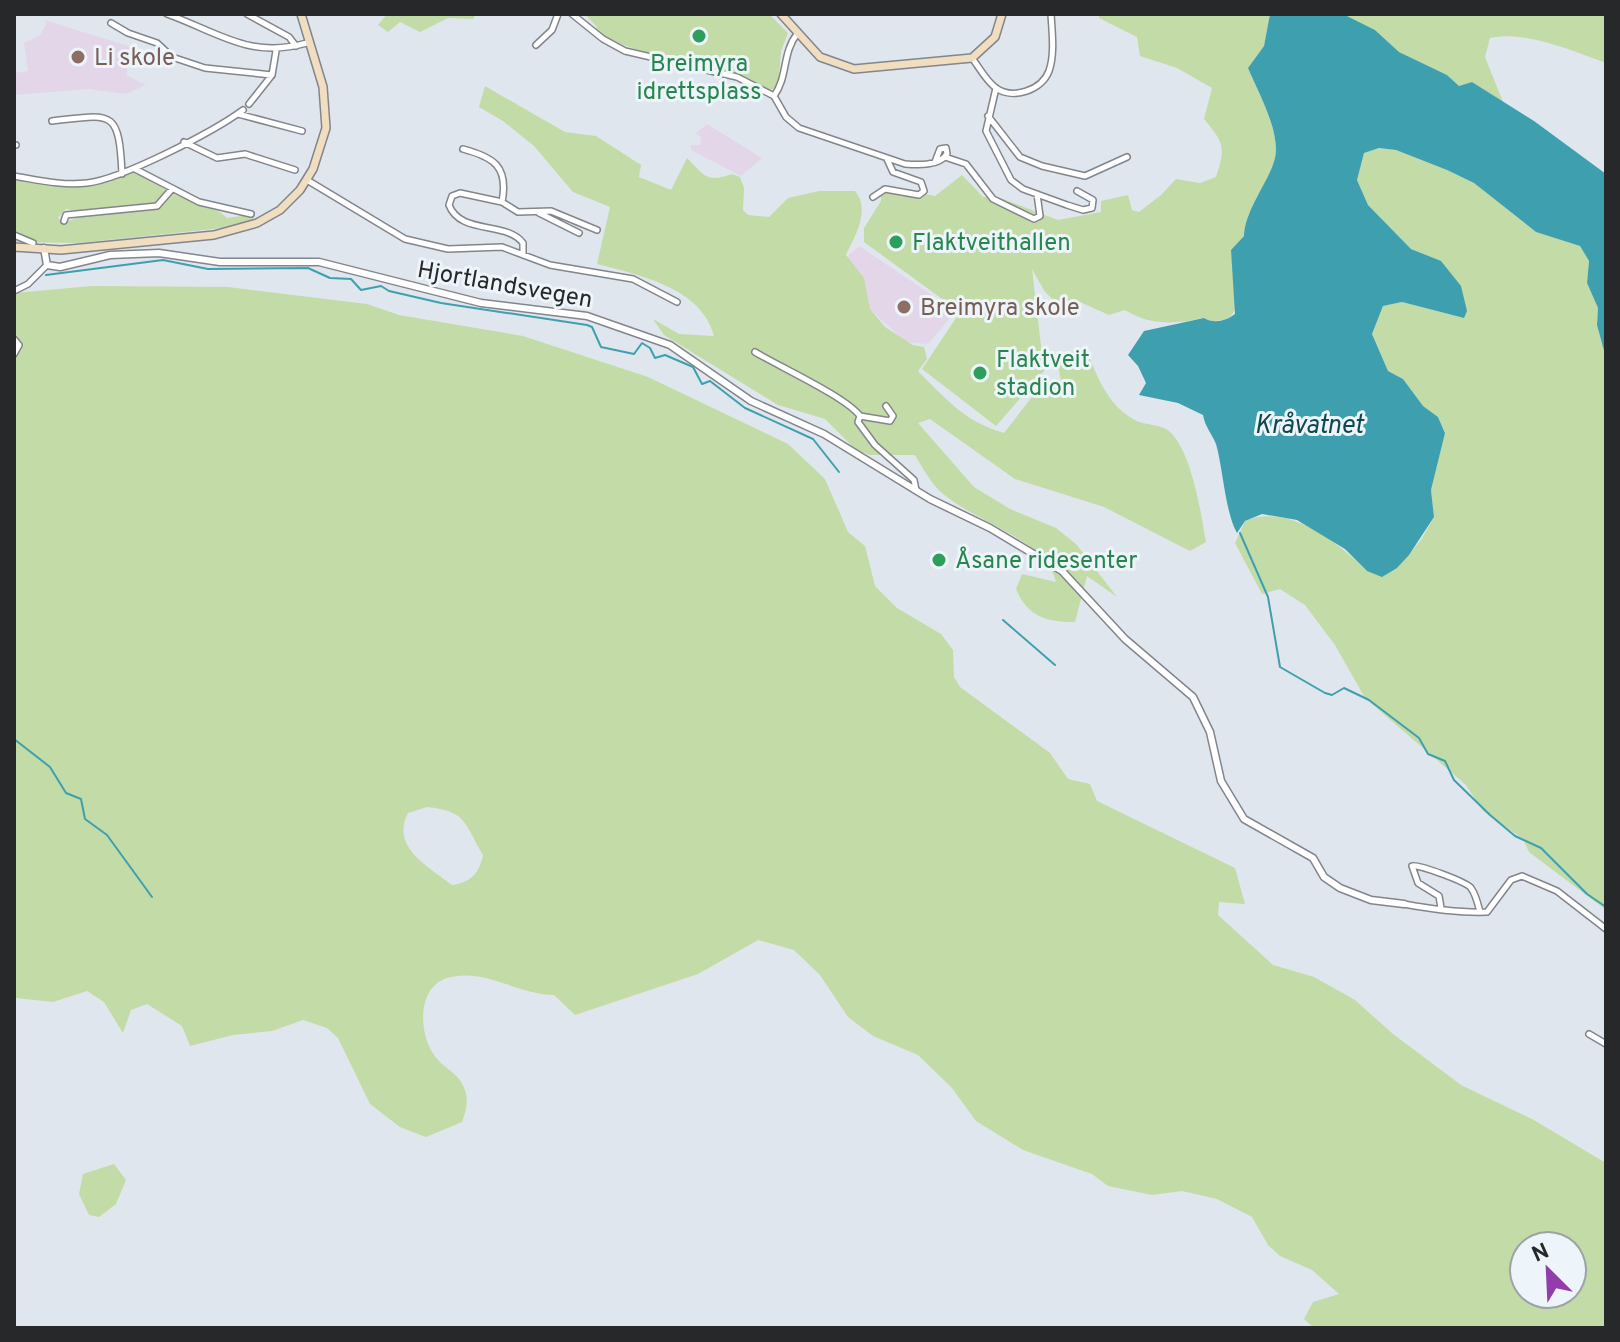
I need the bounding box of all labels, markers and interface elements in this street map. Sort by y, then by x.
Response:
marker: Breimyra idrettsplass [690,27,708,45]
place label: Li skole [94,44,175,74]
marker: Li skole [69,48,87,66]
place label: Breimyra idrettsplass [637,50,761,108]
place label: Flaktveithallen [912,229,1071,259]
marker: Flaktveithallen [887,233,905,251]
street label: Hjortlandsvegen [415,256,595,316]
place label: Breimyra skole [920,294,1080,324]
marker: Breimyra skole [895,298,913,316]
place label: Flaktveit stadion [996,346,1090,404]
marker: Flaktveit stadion [971,364,989,382]
water label: Kråvatnet [1255,410,1365,443]
place label: Åsane ridesenter [955,546,1138,577]
marker: Åsane ridesenter [930,551,948,569]
north arrow [1508,1230,1588,1310]
text: N [1528,1238,1554,1270]

